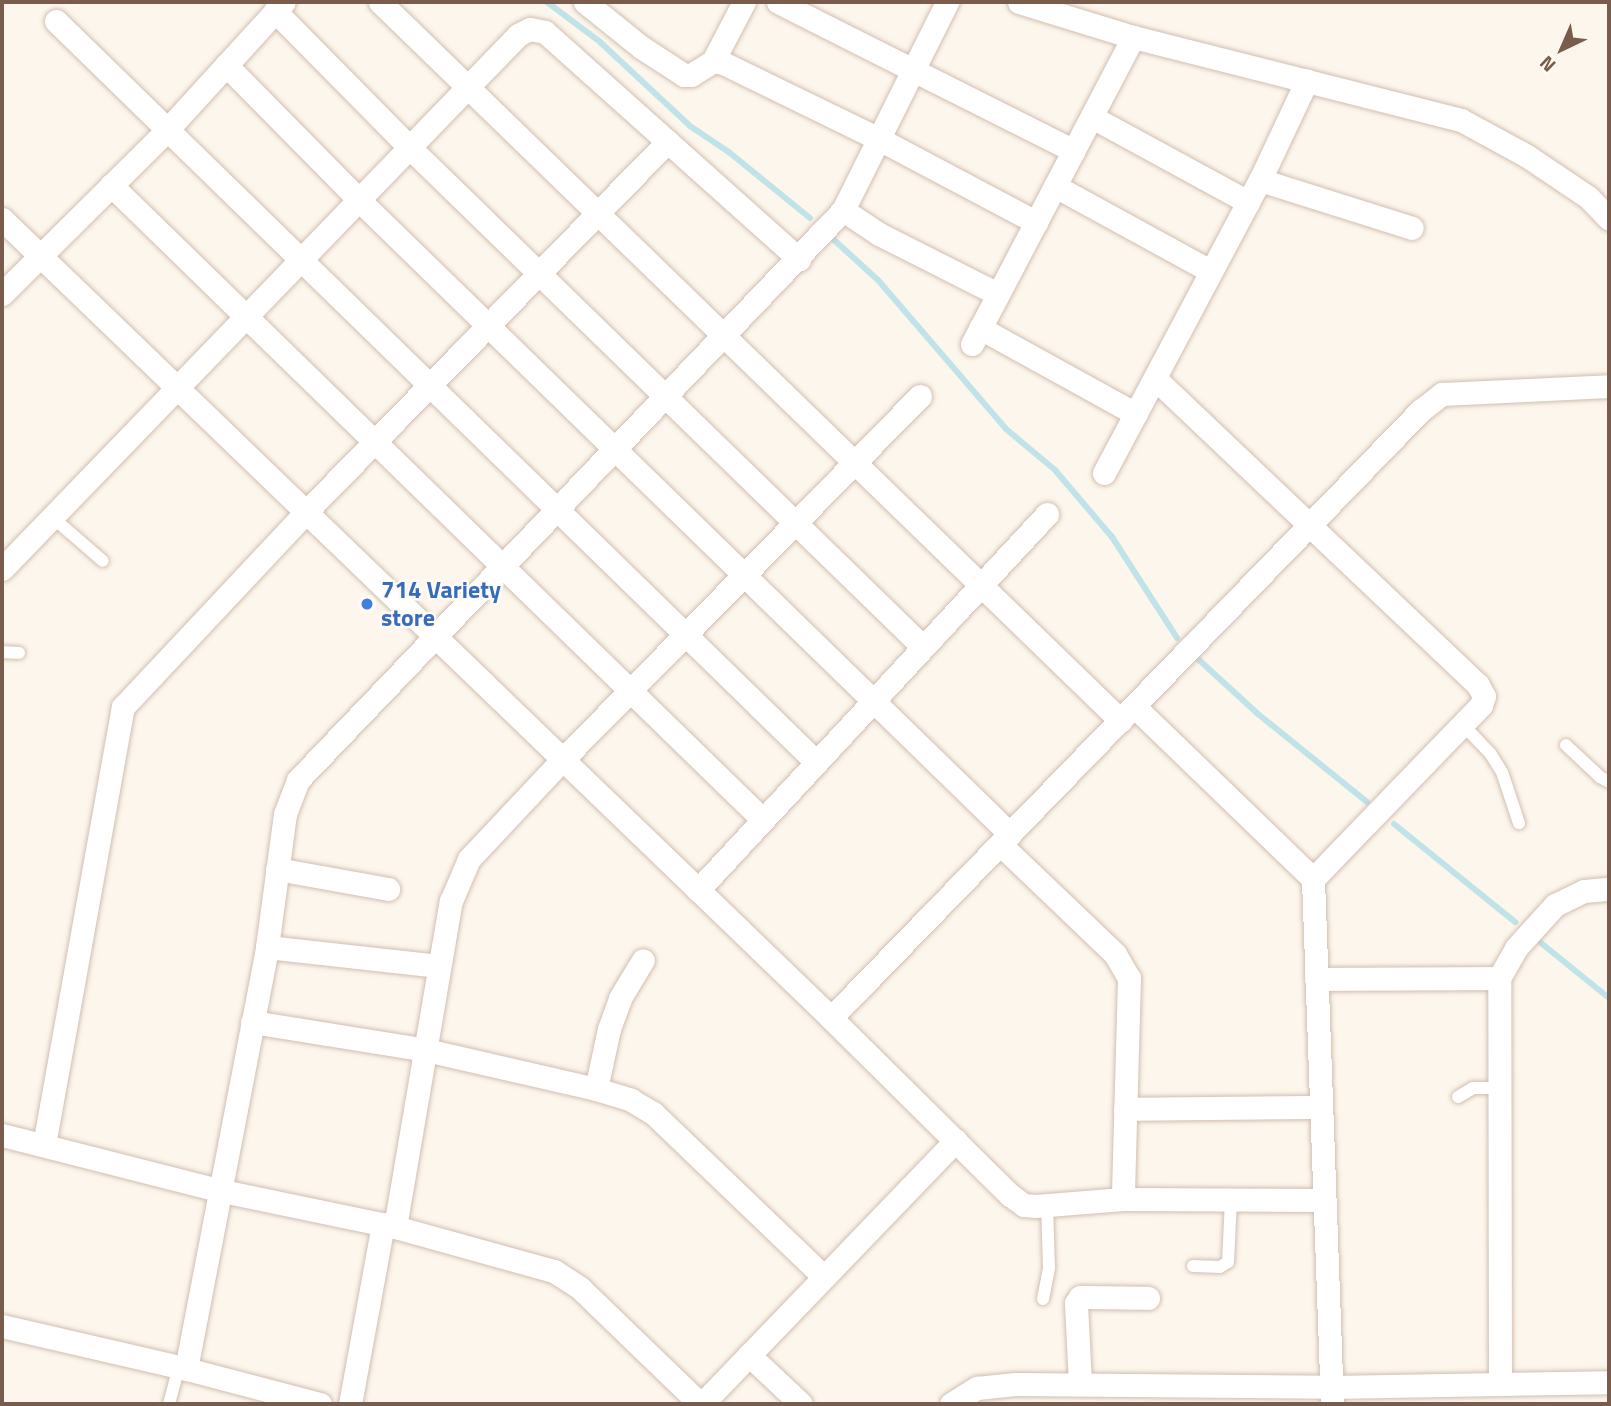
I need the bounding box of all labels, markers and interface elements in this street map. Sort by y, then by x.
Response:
north arrow [1527,14,1597,84]
text: N [1532,49,1562,79]
place label: 714 Variety store [381,576,501,632]
marker: 714 Variety store [359,596,375,612]

